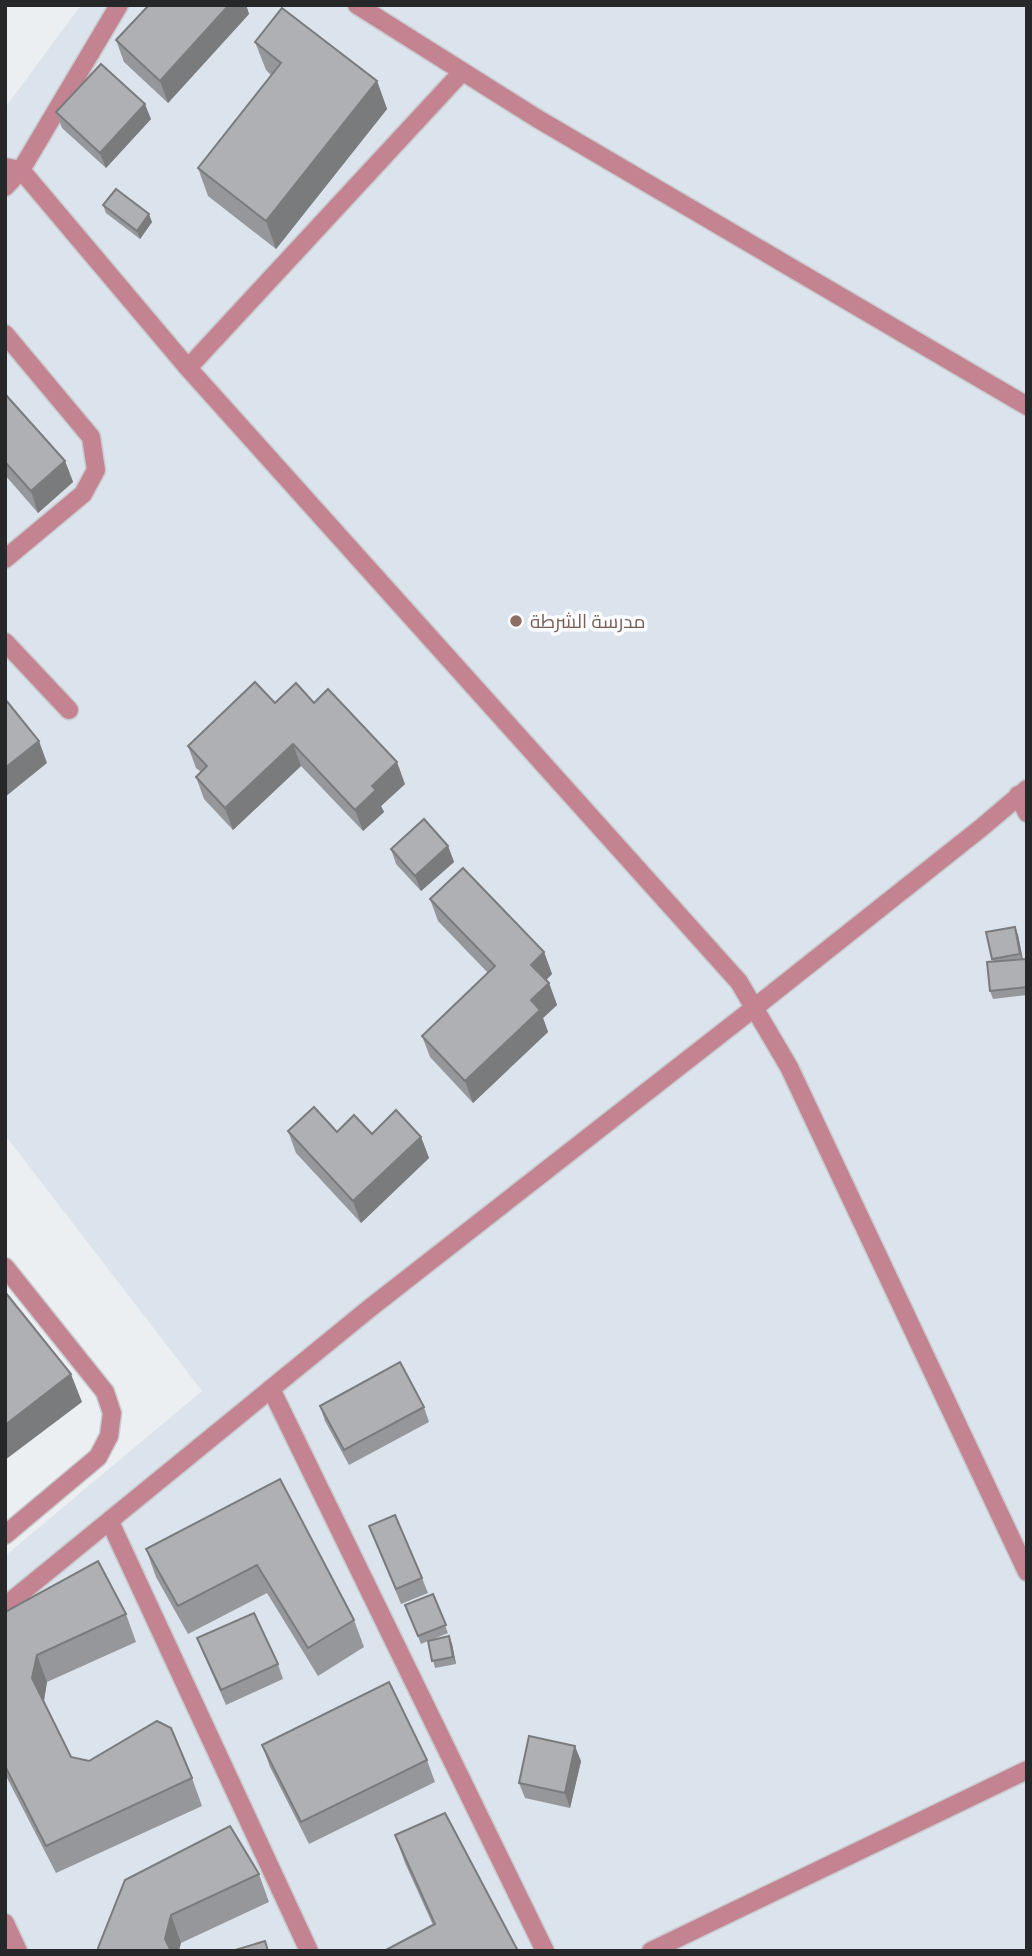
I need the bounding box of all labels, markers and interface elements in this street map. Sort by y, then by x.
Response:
place label: مدرسة الشرطة [530,610,646,633]
marker: مدرسة الشرطة [508,613,524,629]

